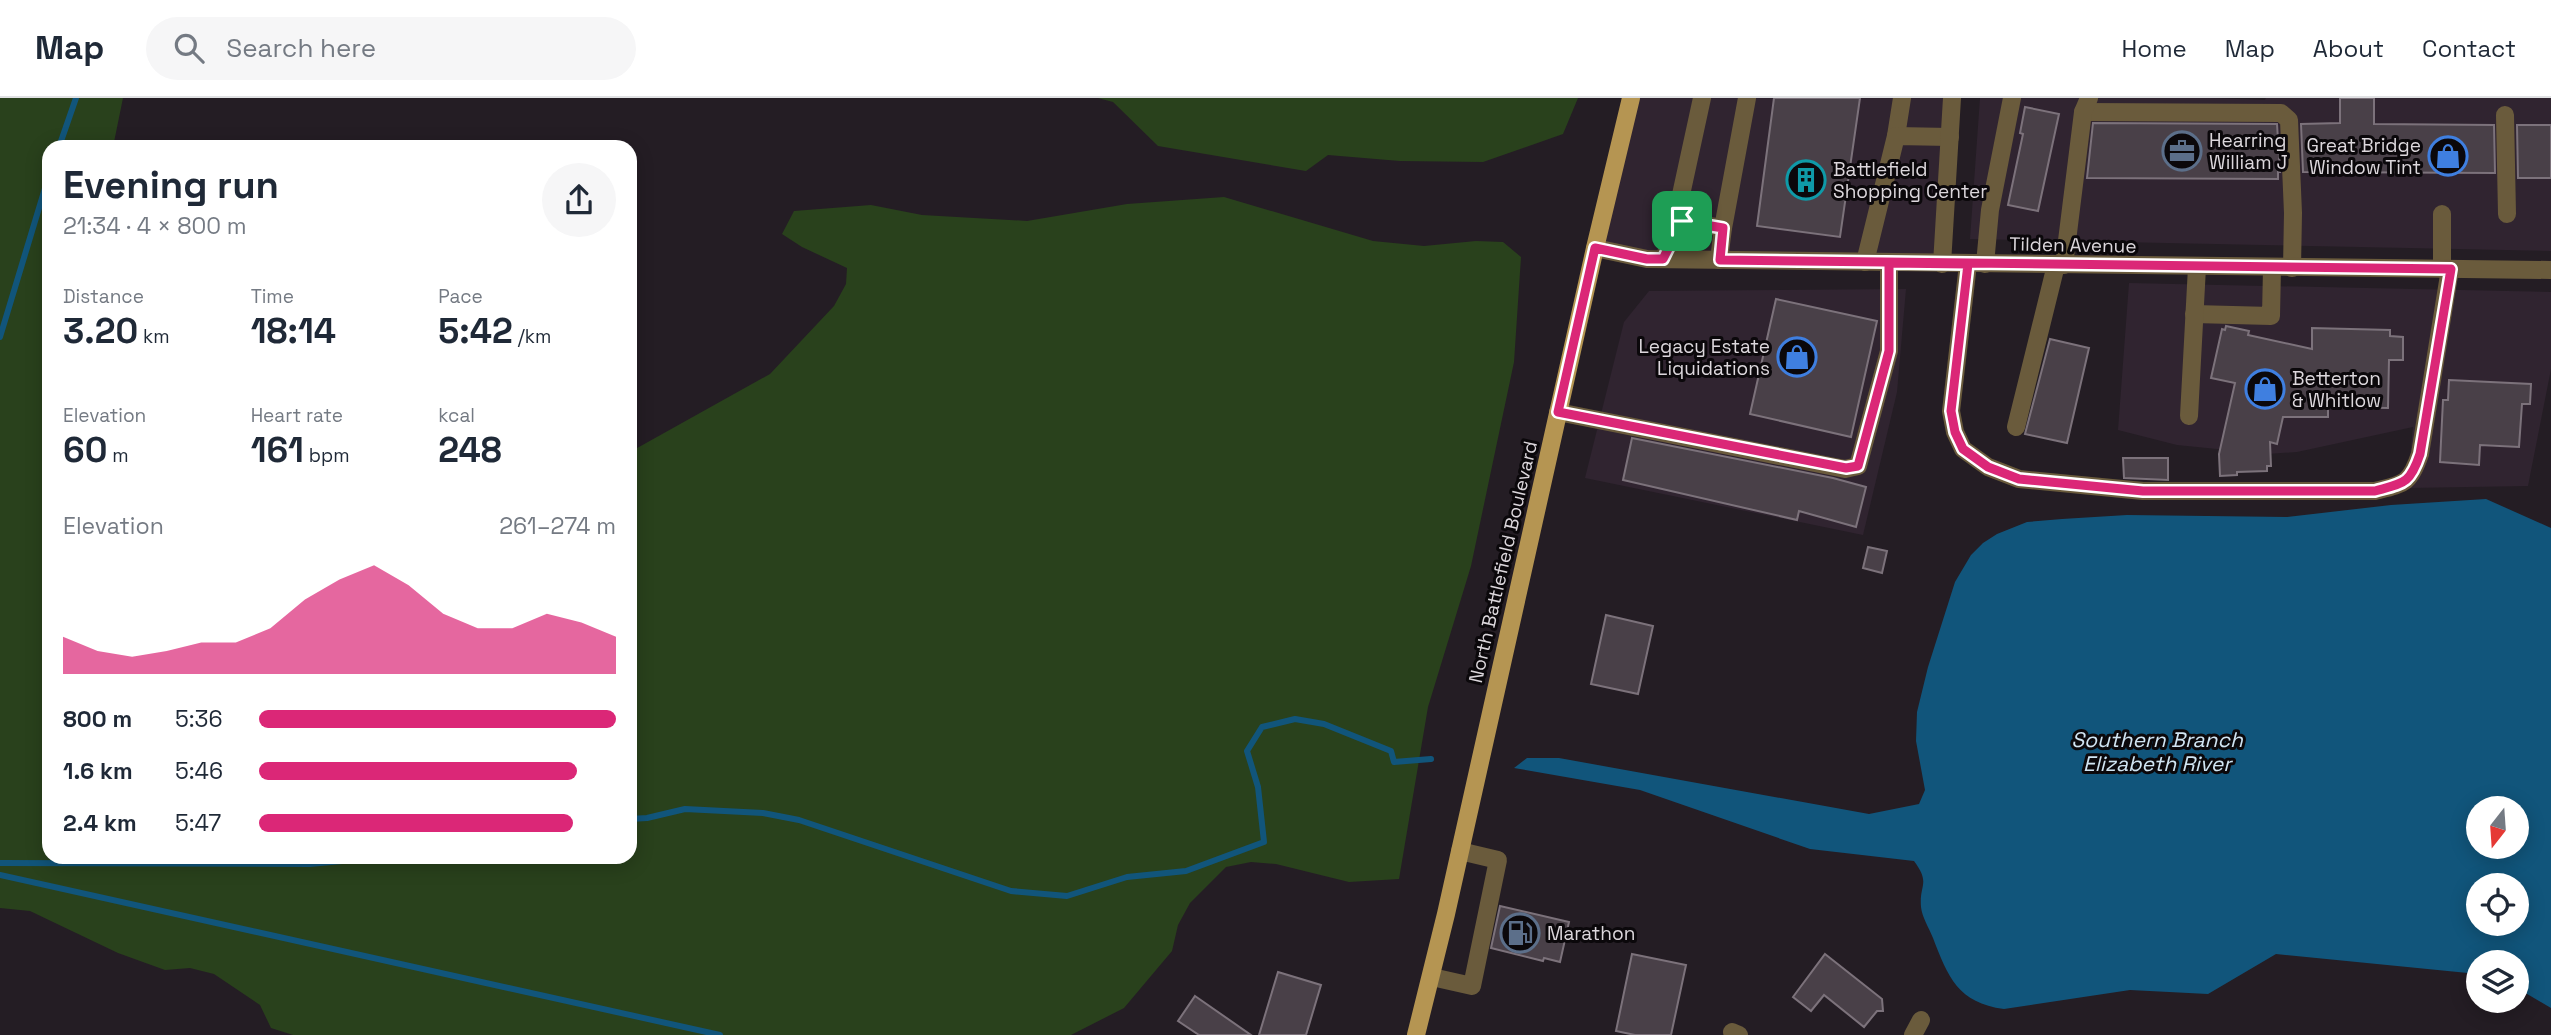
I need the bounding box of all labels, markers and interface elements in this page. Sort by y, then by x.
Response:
search box [146,17,636,80]
text: Map [35,27,104,69]
icon: search [170,29,208,67]
text: Search here [226,31,376,65]
text: Home [2121,33,2187,64]
text: Map [2225,33,2275,64]
text: About [2313,33,2384,64]
text: Contact [2422,33,2516,64]
place label: Hearring William J [2209,128,2288,175]
office icon: Hearring William J [2161,130,2203,172]
place label: Great Bridge Window Tint [2306,133,2421,180]
shop icon: Great Bridge Window Tint [2427,135,2469,177]
place label: Battlefield Shopping Center [1833,157,1988,204]
building icon: Battlefield Shopping Center [1785,159,1827,201]
text: Evening run [63,161,279,209]
button: share [542,163,616,237]
pin [1652,191,1712,251]
icon: arrive [1663,202,1701,240]
text: 21:34 · 4 × 800 m [63,211,247,241]
street label: Tilden Avenue [2009,231,2137,259]
text: Distance [63,284,144,309]
text: Time [251,284,294,309]
text: Pace [438,284,483,309]
text: 3.20 [63,309,138,353]
text: 18:14 [251,309,336,353]
text: 5:42 [438,309,513,353]
text: km [138,324,170,349]
text: /km [513,324,551,349]
place label: Legacy Estate Liquidations [1639,334,1770,381]
shop icon: Legacy Estate Liquidations [1776,336,1818,378]
place label: Betterton & Whitlow [2292,366,2381,413]
shop icon: Betterton & Whitlow [2244,368,2286,410]
text: Elevation [63,403,146,428]
text: Heart rate [251,403,343,428]
text: kcal [438,403,475,428]
text: 60 [63,428,107,472]
text: 161 [251,428,304,472]
text: 248 [438,428,502,472]
street label: North Battlefield Boulevard [1463,439,1543,685]
text: m [107,443,129,468]
text: bpm [304,443,350,468]
text: Elevation [63,511,164,541]
text: 261–274 m [499,511,616,541]
text: 800 m [63,704,132,734]
text: 5:36 [175,704,223,734]
water label: Southern Branch Elizabeth River [2071,726,2244,777]
text: 1.6 km [63,756,133,786]
text: 5:46 [175,756,223,786]
north arrow [2466,796,2529,859]
map controls [2466,796,2529,1013]
text: 2.4 km [63,808,137,838]
text: 5:47 [175,808,221,838]
button: locate [2466,873,2529,936]
fuel station icon: Marathon [1499,912,1541,954]
place label: Marathon [1547,921,1635,946]
button: layers [2466,950,2529,1013]

